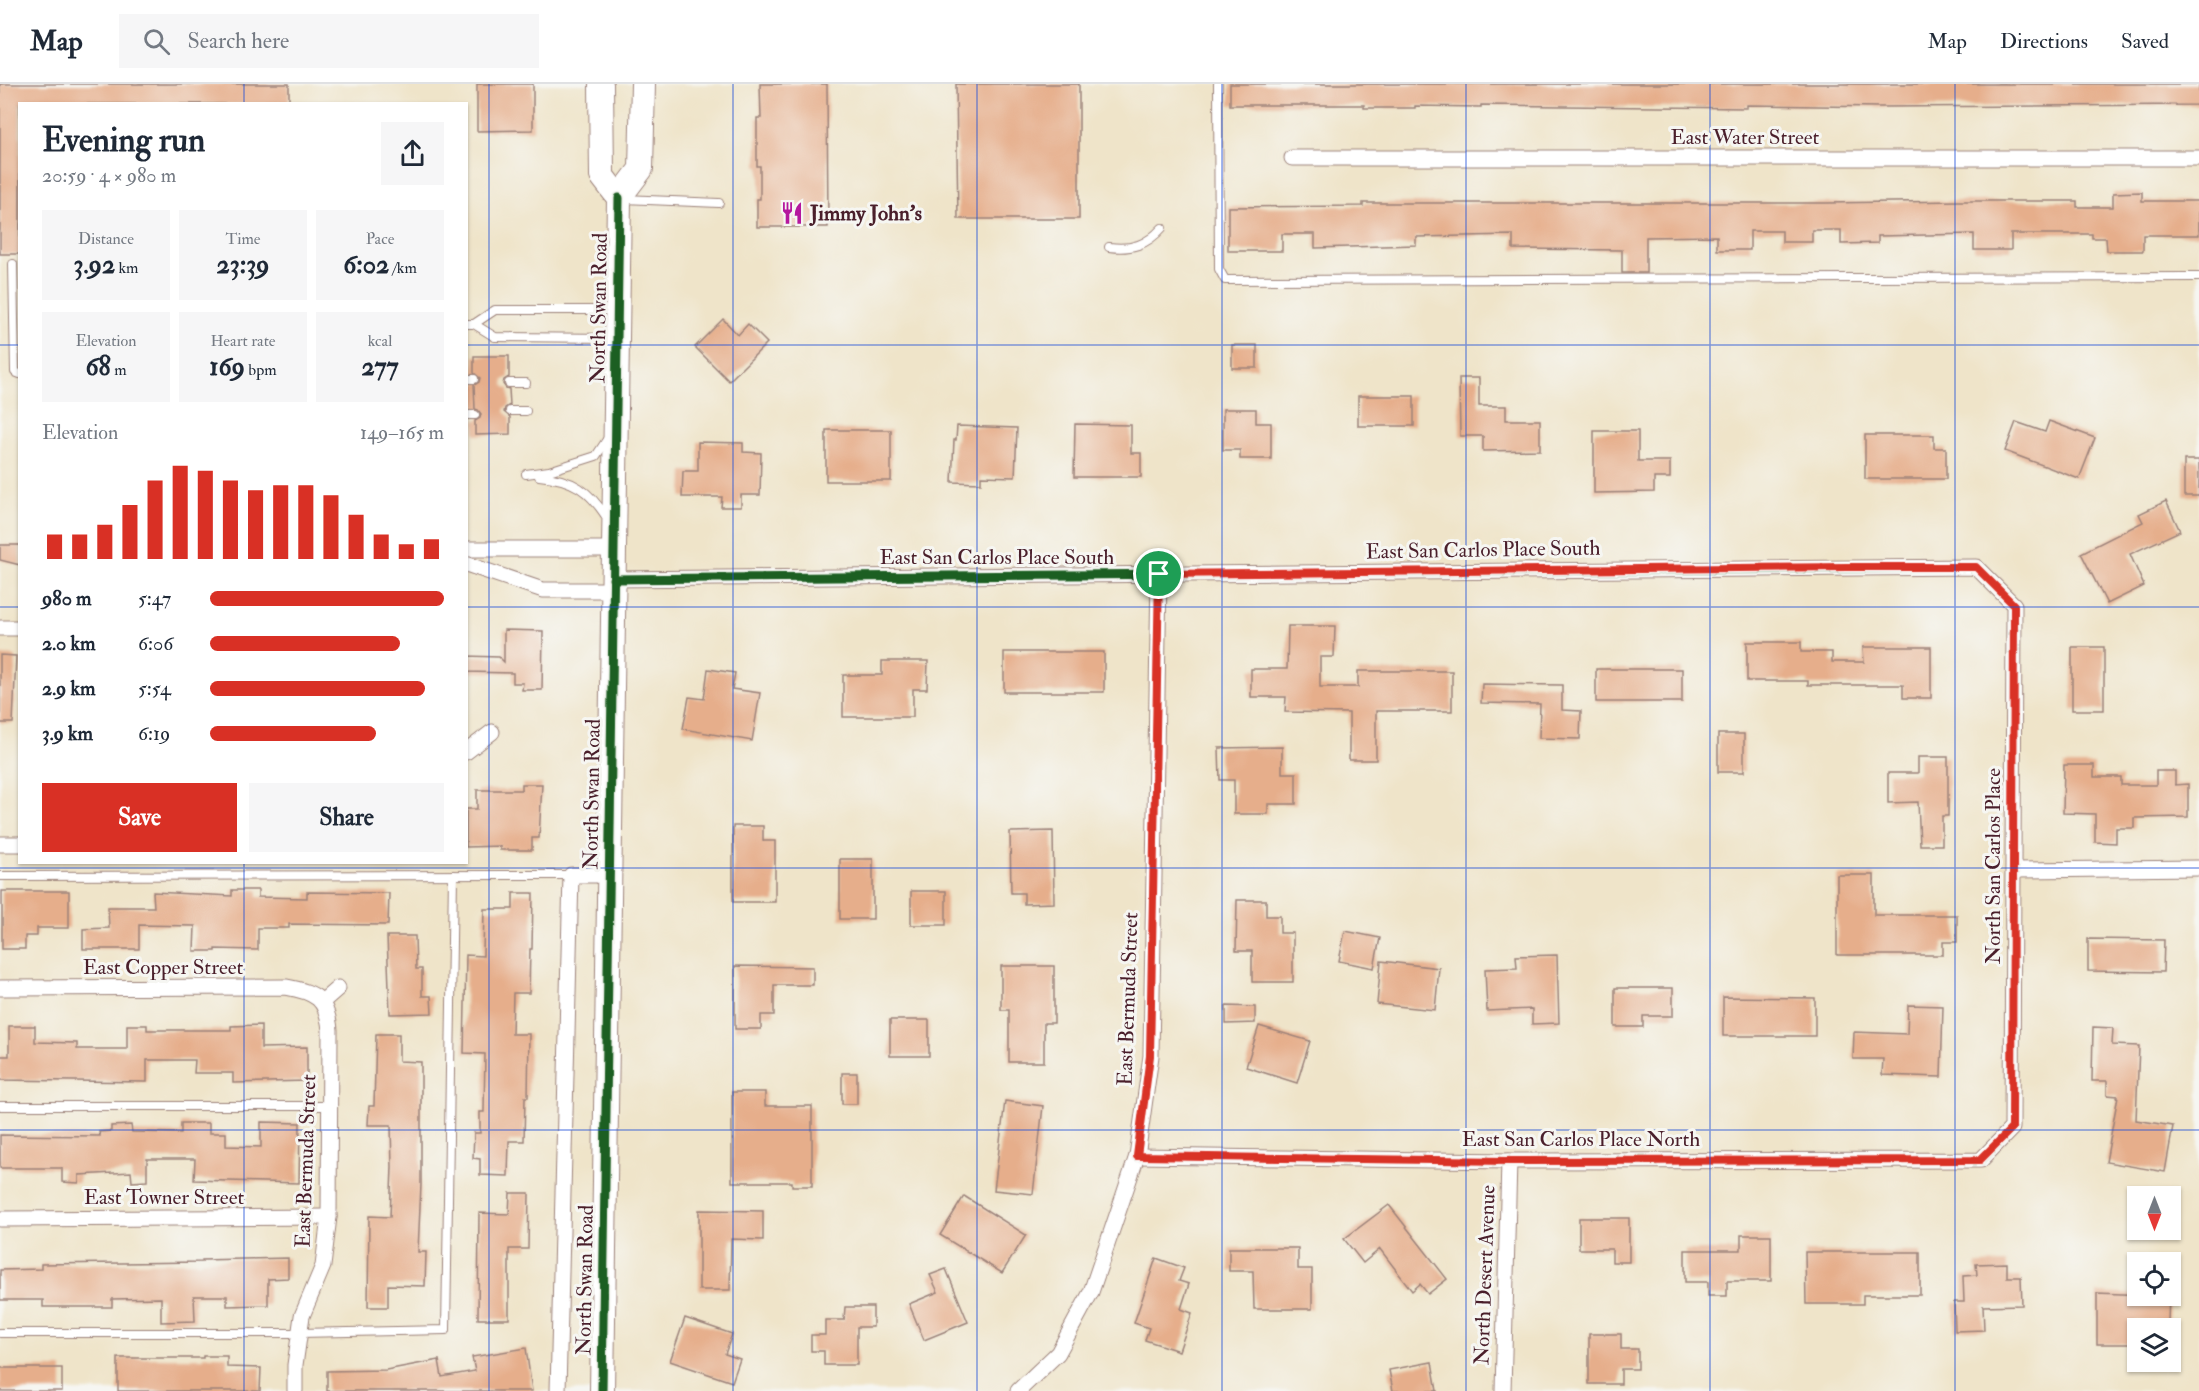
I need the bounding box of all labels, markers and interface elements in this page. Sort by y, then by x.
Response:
search box [119,14,539,68]
text: Map [30,24,83,59]
icon: search [140,25,173,58]
text: Search here [188,27,289,55]
text: Map [1927,28,1967,55]
text: Directions [2000,28,2088,55]
text: Saved [2121,28,2169,55]
text: Evening run [42,120,205,161]
button: share [381,122,444,185]
street label: East Water Street [1671,124,1820,151]
text: 20:59 · 4 × 980 m [42,163,176,188]
restaurant icon: Jimmy John's [779,200,805,226]
place label: Jimmy John's [809,200,922,227]
text: Distance [78,229,134,249]
text: Time [226,229,260,249]
text: Pace [366,229,394,249]
street label: North Swan Road [584,232,614,384]
text: 3.92 [74,249,115,281]
text: 23:39 [217,249,269,281]
text: 6:02 [343,249,389,281]
text: km [115,258,138,278]
text: /km [389,258,417,278]
text: Elevation [76,331,136,351]
text: Heart rate [210,331,276,351]
text: kcal [368,331,392,351]
text: 68 [85,351,111,383]
text: 169 [209,351,245,383]
text: 277 [362,351,398,383]
text: m [111,360,127,380]
text: bpm [245,360,277,380]
text: Elevation [42,420,118,445]
text: 149–165 m [360,420,444,445]
street label: East San Carlos Place South [1365,534,1601,566]
street label: East San Carlos Place South [880,544,1114,571]
pin [1133,548,1184,599]
icon: arrive [1142,557,1175,590]
text: 980 m [42,586,92,611]
text: 5:47 [138,586,171,611]
text: 2.0 km [42,631,96,656]
text: 6:06 [138,631,173,656]
text: 2.9 km [42,676,96,701]
text: 5:54 [138,676,171,701]
street label: North Swan Road [577,718,607,870]
text: 3.9 km [42,721,93,746]
text: 6:19 [138,721,170,746]
street label: North San Carlos Place [1980,768,2007,964]
button: Save [42,783,237,852]
button: Share [249,783,444,852]
street label: East Bermuda Street [1111,912,1145,1086]
street label: East Copper Street [83,954,243,981]
street label: East Bermuda Street [289,1074,323,1248]
street label: East San Carlos Place North [1462,1126,1700,1153]
street label: East Towner Street [84,1184,244,1211]
street label: North Desert Avenue [1468,1184,1502,1366]
north arrow [2127,1186,2181,1240]
map controls [2127,1186,2181,1372]
street label: North Swan Road [570,1204,600,1356]
button: locate [2127,1252,2181,1306]
button: layers [2127,1318,2181,1372]

